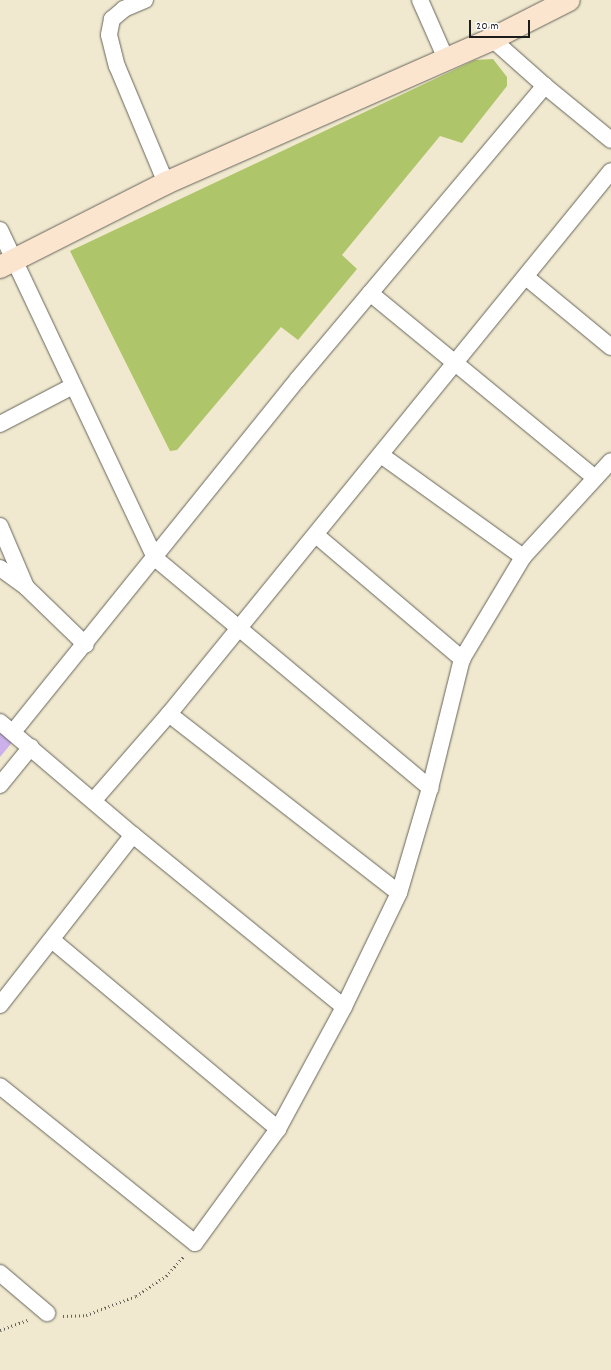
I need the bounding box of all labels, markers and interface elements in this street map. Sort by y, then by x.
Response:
scale bar [471,12,532,38]
text: 20 m [476,18,499,35]

